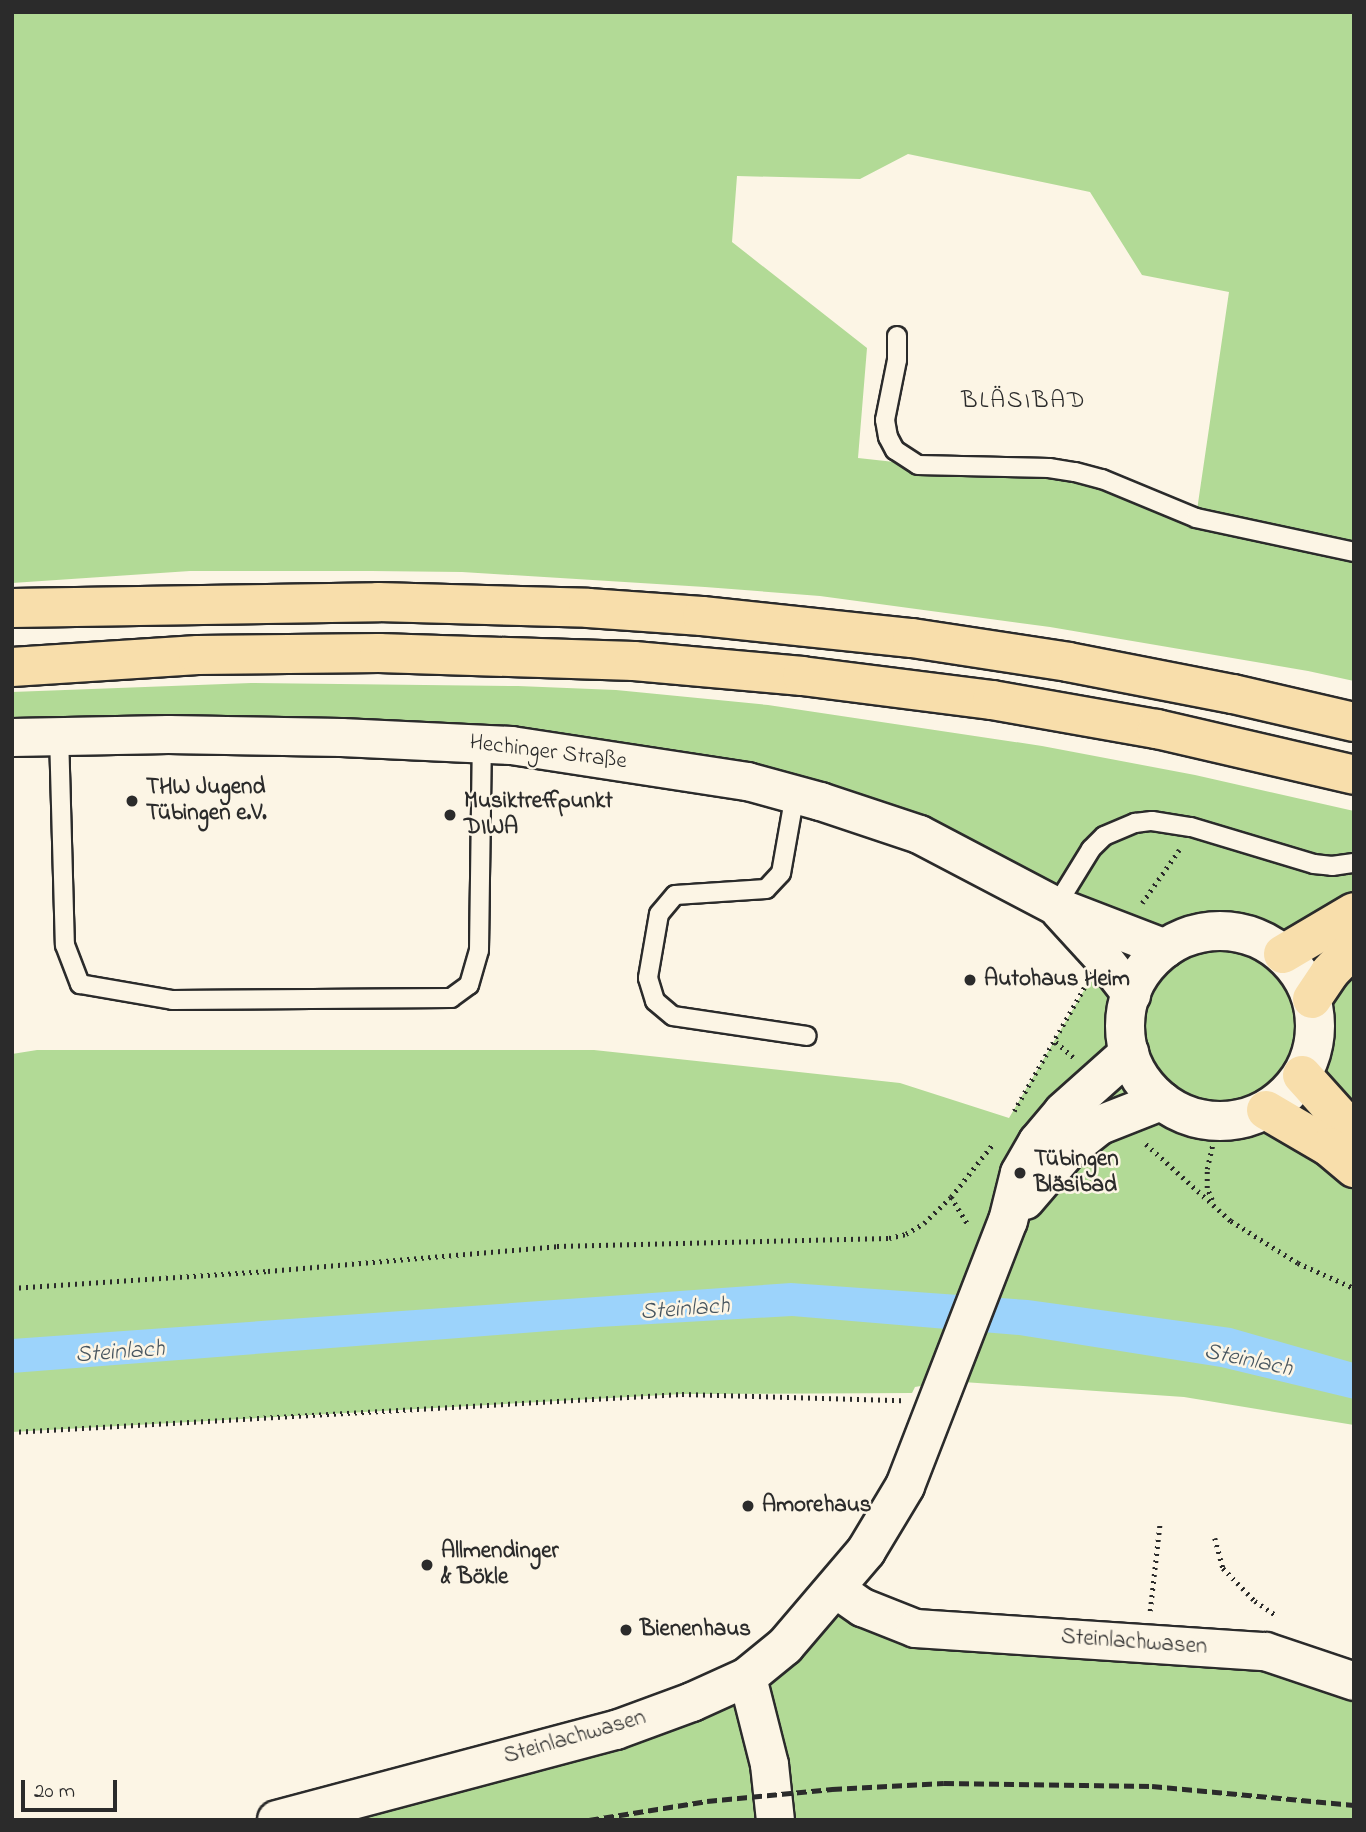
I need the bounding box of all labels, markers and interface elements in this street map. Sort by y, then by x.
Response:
district label: BLÄSIBAD [962,388,1086,416]
street label: Hechinger Straße [468,730,628,776]
place label: THW Jugend Tübingen e.V. [146,774,267,828]
place label: Musiktreffpunkt DIWA [464,788,613,842]
marker: THW Jugend Tübingen e.V. [124,793,140,809]
marker: Musiktreffpunkt DIWA [442,807,458,823]
place label: Autohaus Heim [984,966,1130,994]
marker: Autohaus Heim [962,972,978,988]
place label: Tübingen Bläsibad [1034,1146,1119,1200]
marker: Tübingen Bläsibad [1012,1165,1028,1181]
water label: Steinlach [639,1293,731,1327]
water label: Steinlach [74,1336,166,1370]
water label: Steinlach [1201,1338,1295,1384]
place label: Amorehaus [762,1492,872,1520]
marker: Amorehaus [740,1498,756,1514]
place label: Allmendinger & Bökle [441,1538,559,1592]
marker: Allmendinger & Bökle [419,1557,435,1573]
place label: Bienenhaus [640,1616,751,1644]
marker: Bienenhaus [618,1622,634,1638]
street label: Steinlachwasen [1060,1624,1208,1662]
street label: Steinlachwasen [501,1705,649,1771]
scale bar [24,1766,121,1810]
text: 20 m [34,1777,75,1807]

